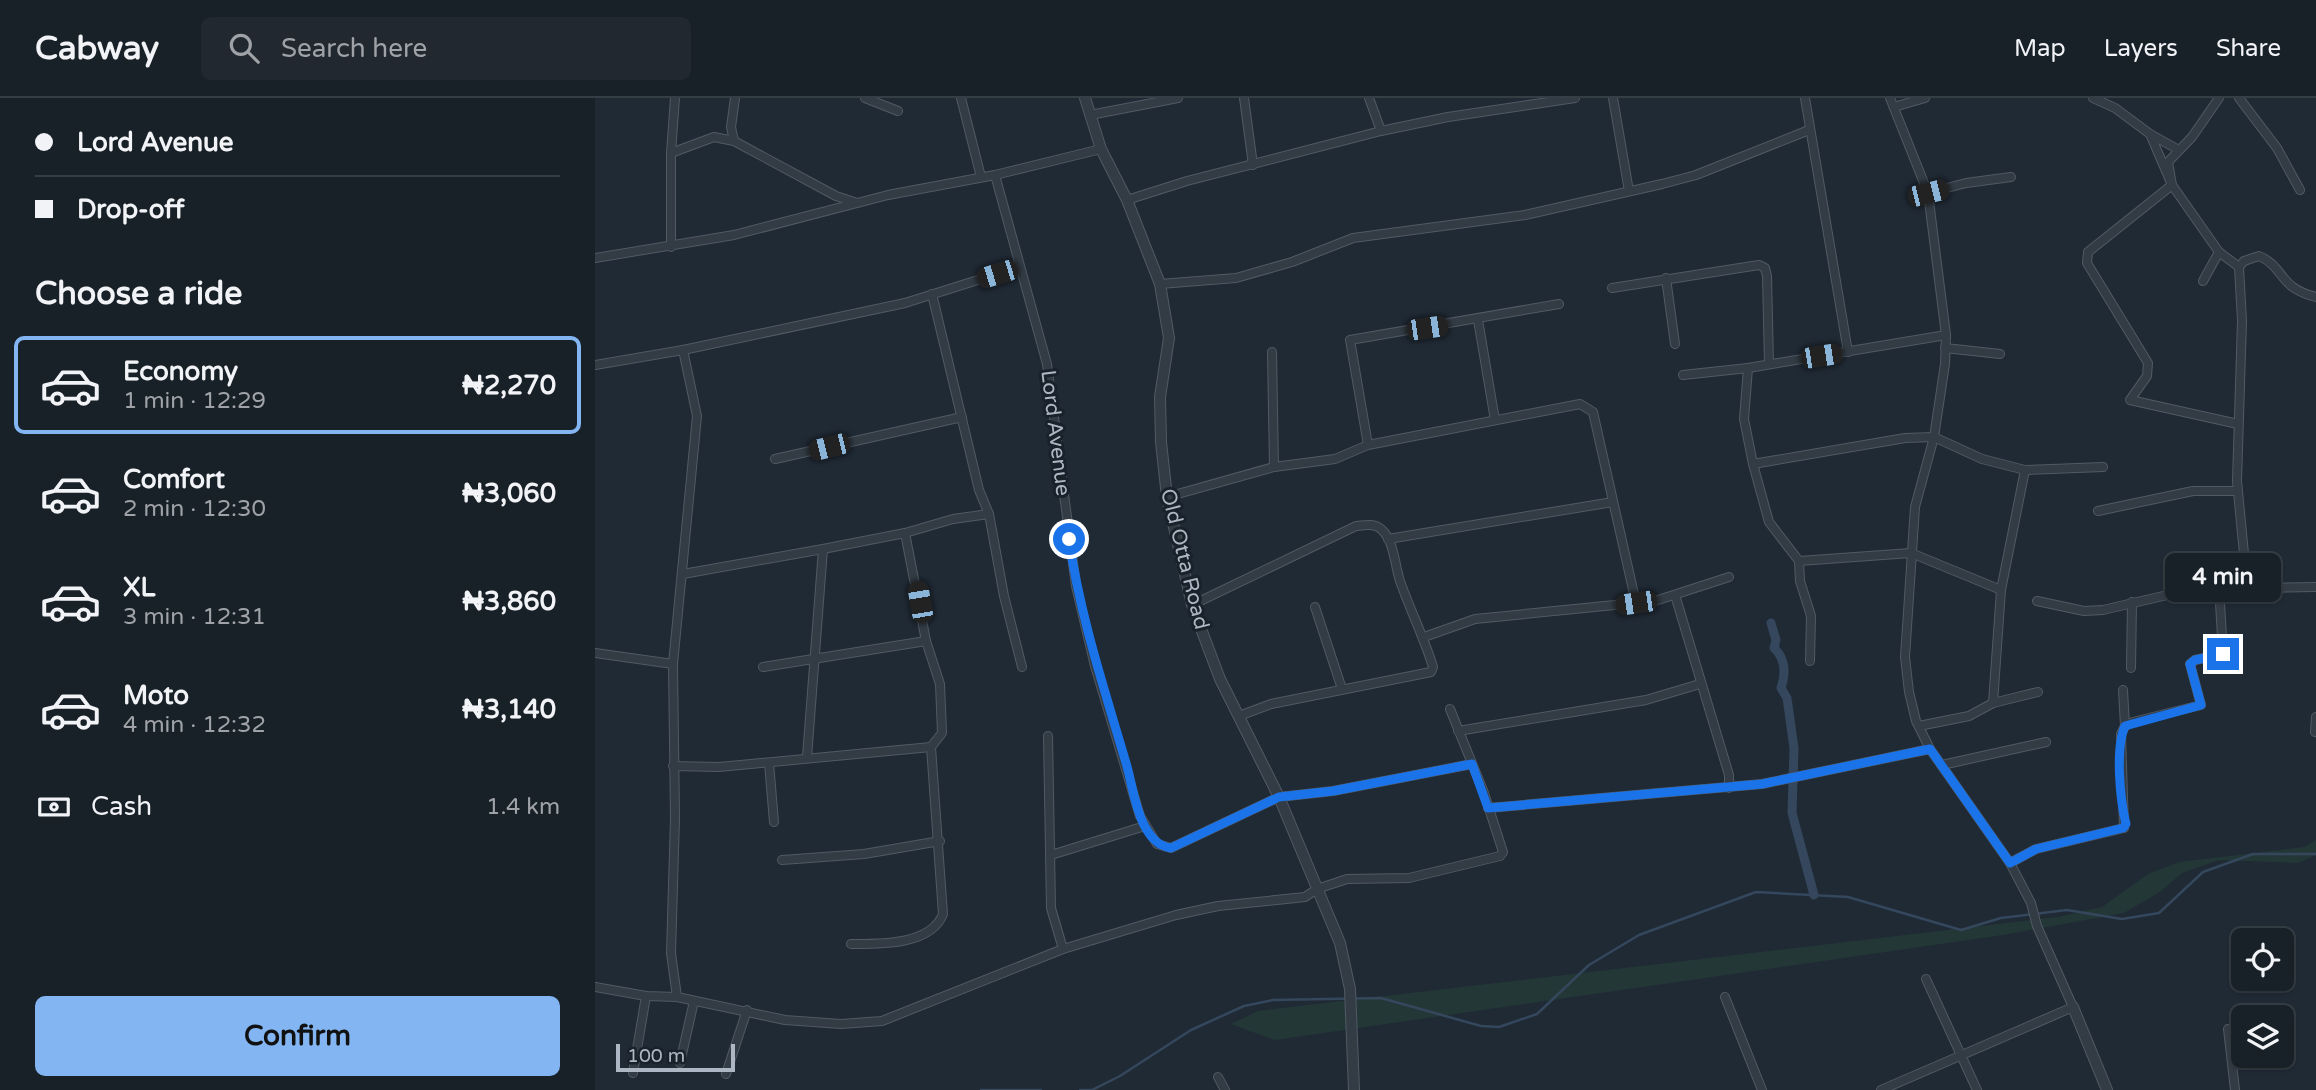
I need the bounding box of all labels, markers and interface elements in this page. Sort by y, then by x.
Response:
search box [201,17,691,80]
text: Cabway [35,29,159,68]
icon: search [225,29,263,67]
text: Search here [281,33,427,64]
text: Map [2014,34,2066,63]
text: Layers [2104,34,2178,63]
text: Share [2216,34,2281,63]
text: Lord Avenue [77,127,234,158]
car [1906,178,1951,208]
text: Drop-off [77,194,184,225]
car [974,258,1021,290]
text: Choose a ride [35,275,242,313]
car [1405,315,1450,341]
car [1799,342,1844,370]
icon: car [39,354,102,417]
text: Economy [123,356,238,387]
street label: Lord Avenue [1035,369,1076,497]
text: ₦2,270 [462,370,556,401]
text: 1 min · 12:29 [123,387,266,415]
car [807,432,852,462]
icon: car [39,462,102,525]
text: Comfort [123,464,225,495]
text: ₦3,060 [462,478,556,509]
street label: Old Otta Road [1155,486,1214,632]
text: 2 min · 12:30 [123,495,266,523]
route start [1053,523,1085,555]
callout: 4 min [2165,552,2281,602]
text: 4 min [2192,563,2254,591]
icon: car [39,570,102,633]
text: XL [123,572,155,603]
car [907,579,934,625]
text: ₦3,860 [462,586,556,617]
car [1614,590,1659,616]
text: 3 min · 12:31 [123,603,266,631]
route end [2207,638,2239,670]
icon: car [39,678,102,741]
text: Moto [123,680,189,711]
text: ₦3,140 [462,694,556,725]
text: 4 min · 12:32 [123,711,266,739]
icon: cash [35,788,73,826]
text: Cash [91,791,152,822]
text: 1.4 km [486,793,560,821]
map controls [2231,928,2294,1068]
button: locate [2231,928,2294,991]
button: Confirm [35,996,560,1076]
button: layers [2231,1005,2294,1068]
scale bar [616,1041,735,1073]
text: 100 m [627,1045,685,1067]

